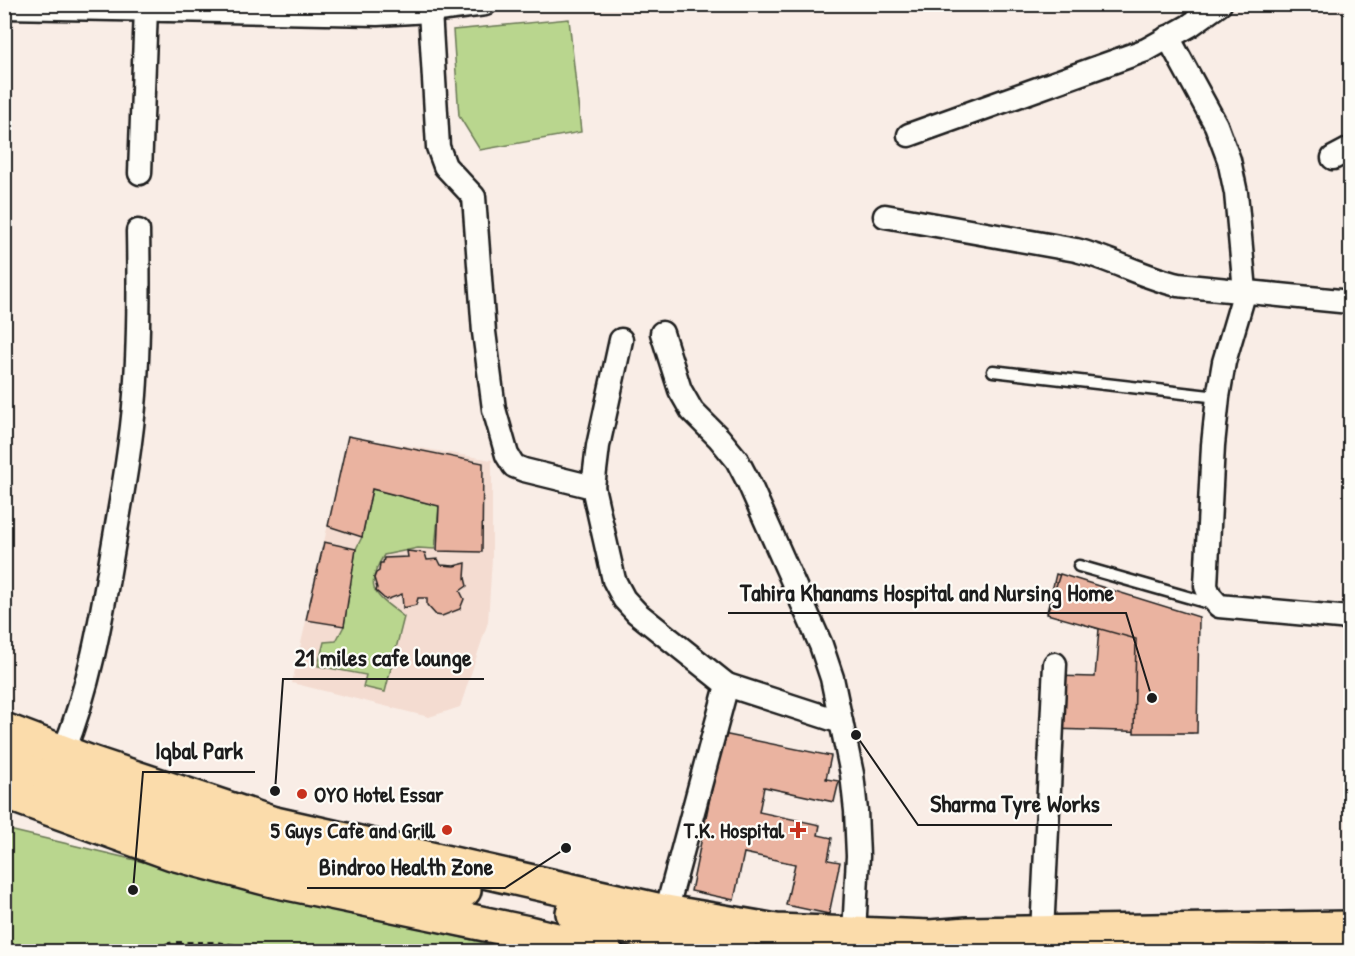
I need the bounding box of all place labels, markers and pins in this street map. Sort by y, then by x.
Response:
callout: Tahira Khanams Hospital and Nursing Home [728,571,1126,613]
callout: 21 miles cafe lounge [283,637,484,679]
callout: Iqbal Park [143,730,255,772]
place label: OYO Hotel Essar [314,779,444,809]
callout: Sharma Tyre Works [918,783,1112,825]
marker: OYO Hotel Essar [295,787,309,801]
place label: 5 Guys Cafe and Grill [270,815,436,846]
place label: T.K. Hospital [683,815,785,846]
marker: T.K. Hospital [789,821,807,839]
marker: 5 Guys Cafe and Grill [440,823,454,837]
callout: Bindroo Health Zone [307,846,505,888]

